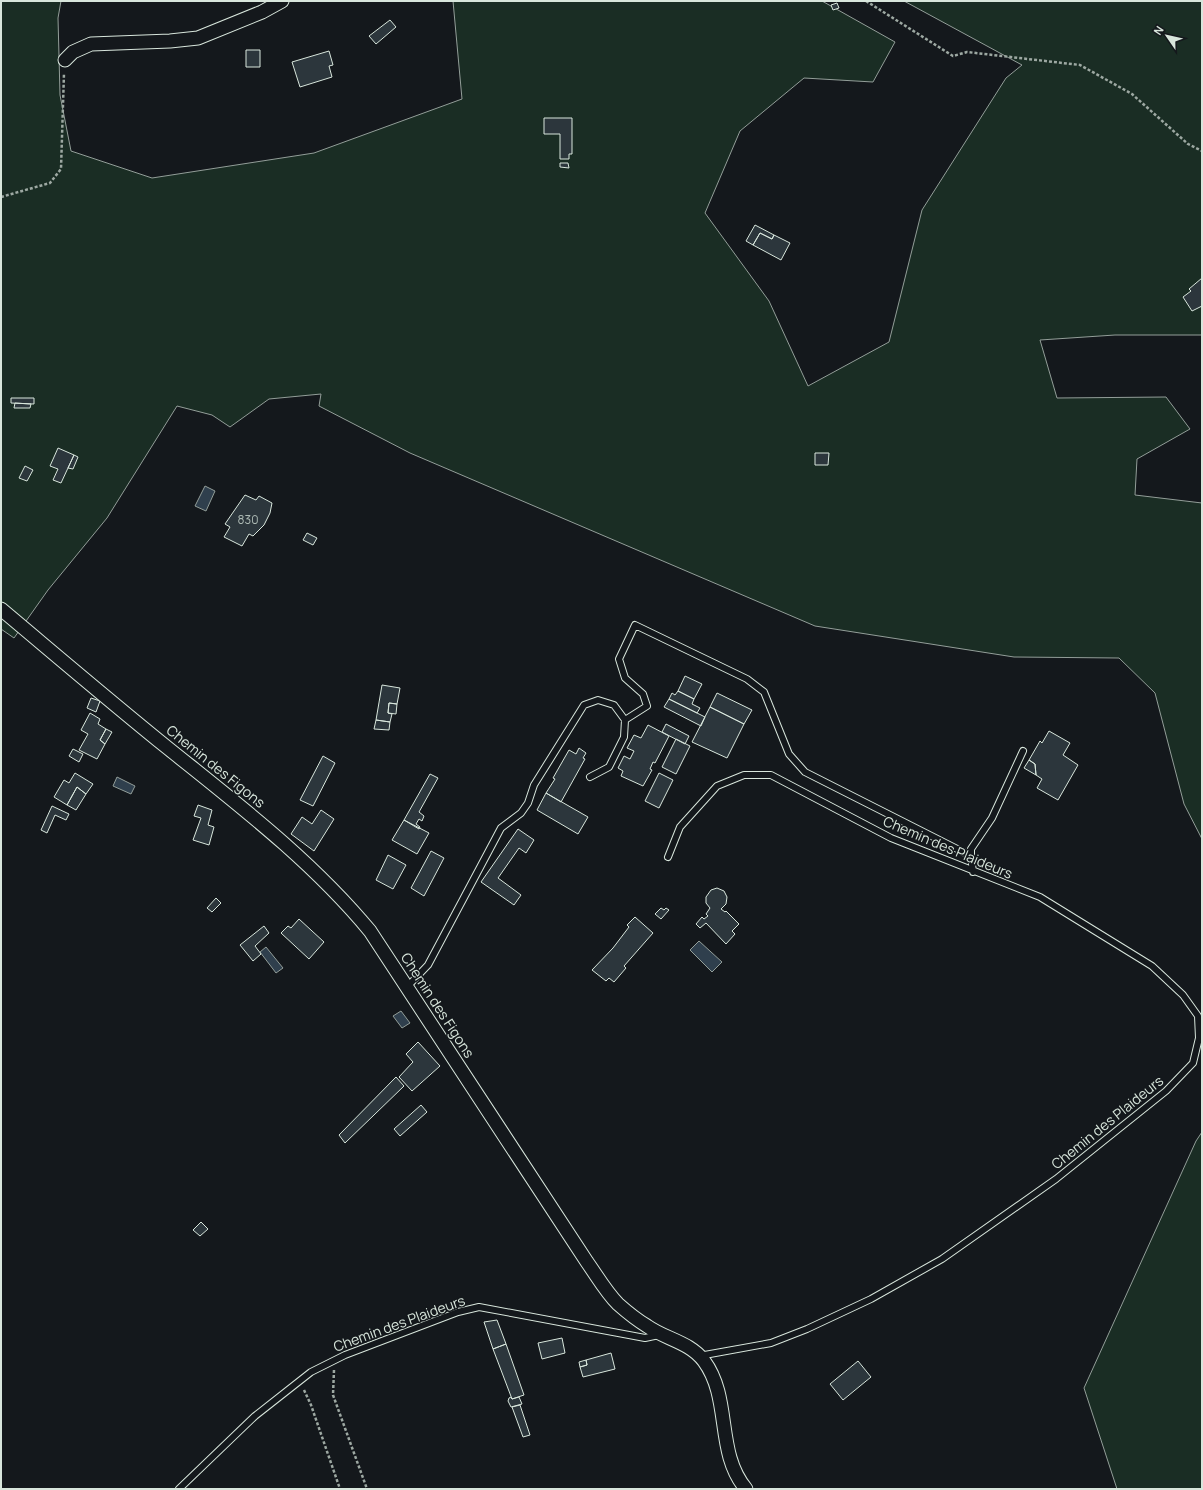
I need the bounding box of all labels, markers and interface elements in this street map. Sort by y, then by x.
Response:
north arrow [1147,16,1187,56]
text: N [1150,23,1167,38]
house number: 830 [238,511,258,528]
street label: Chemin des Figons [163,720,269,812]
street label: Chemin des Plaideurs [880,811,1016,883]
street label: Chemin des Figons [397,949,479,1061]
street label: Chemin des Plaideurs [1047,1071,1167,1173]
street label: Chemin des Plaideurs [331,1290,467,1356]

